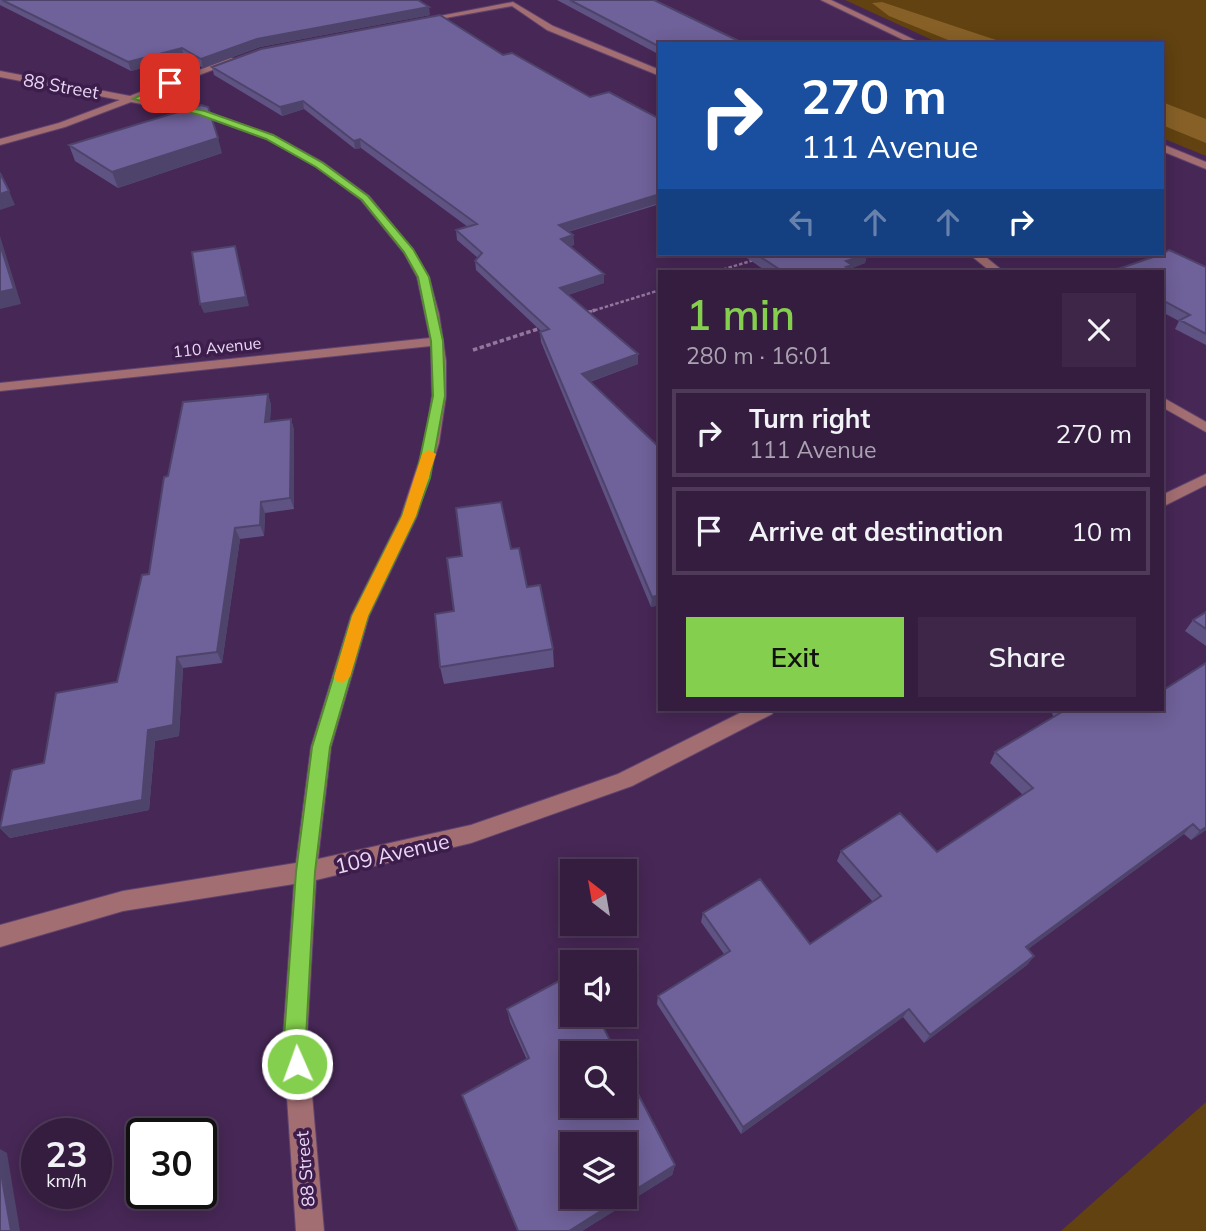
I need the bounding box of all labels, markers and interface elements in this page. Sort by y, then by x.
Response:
pin [140,53,200,113]
icon: arrive [151,64,189,102]
text: 270 m [801,65,947,126]
street label: 88 Street [22,68,100,104]
icon: right [686,70,777,161]
text: 111 Avenue [801,126,978,166]
icon: left [783,203,821,241]
icon: ahead [856,203,894,241]
icon: ahead [929,203,967,241]
icon: right [1002,203,1040,241]
text: 1 min [686,288,795,341]
button: close [1062,293,1136,367]
street label: 110 Avenue [172,332,262,362]
text: 280 m · 16:01 [686,341,831,370]
text: Turn right [749,402,870,435]
icon: right [690,414,728,452]
text: 270 m [1056,417,1132,450]
text: 111 Avenue [749,435,877,464]
icon: arrive [690,512,728,550]
text: Arrive at destination [749,515,1004,548]
text: 10 m [1071,515,1132,548]
button: Exit [686,617,904,697]
button: Share [918,617,1136,697]
street label: 109 Avenue [332,827,452,879]
north arrow [560,859,637,936]
map controls [560,859,637,1209]
button: sound [560,950,637,1027]
position arrow [260,1027,334,1101]
button: search [560,1041,637,1118]
speed limit sign: 30 [126,1118,217,1209]
street label: 88 Street [290,1130,320,1208]
text: 23 [45,1132,88,1176]
button: layers [560,1132,637,1209]
text: km/h [46,1169,87,1192]

